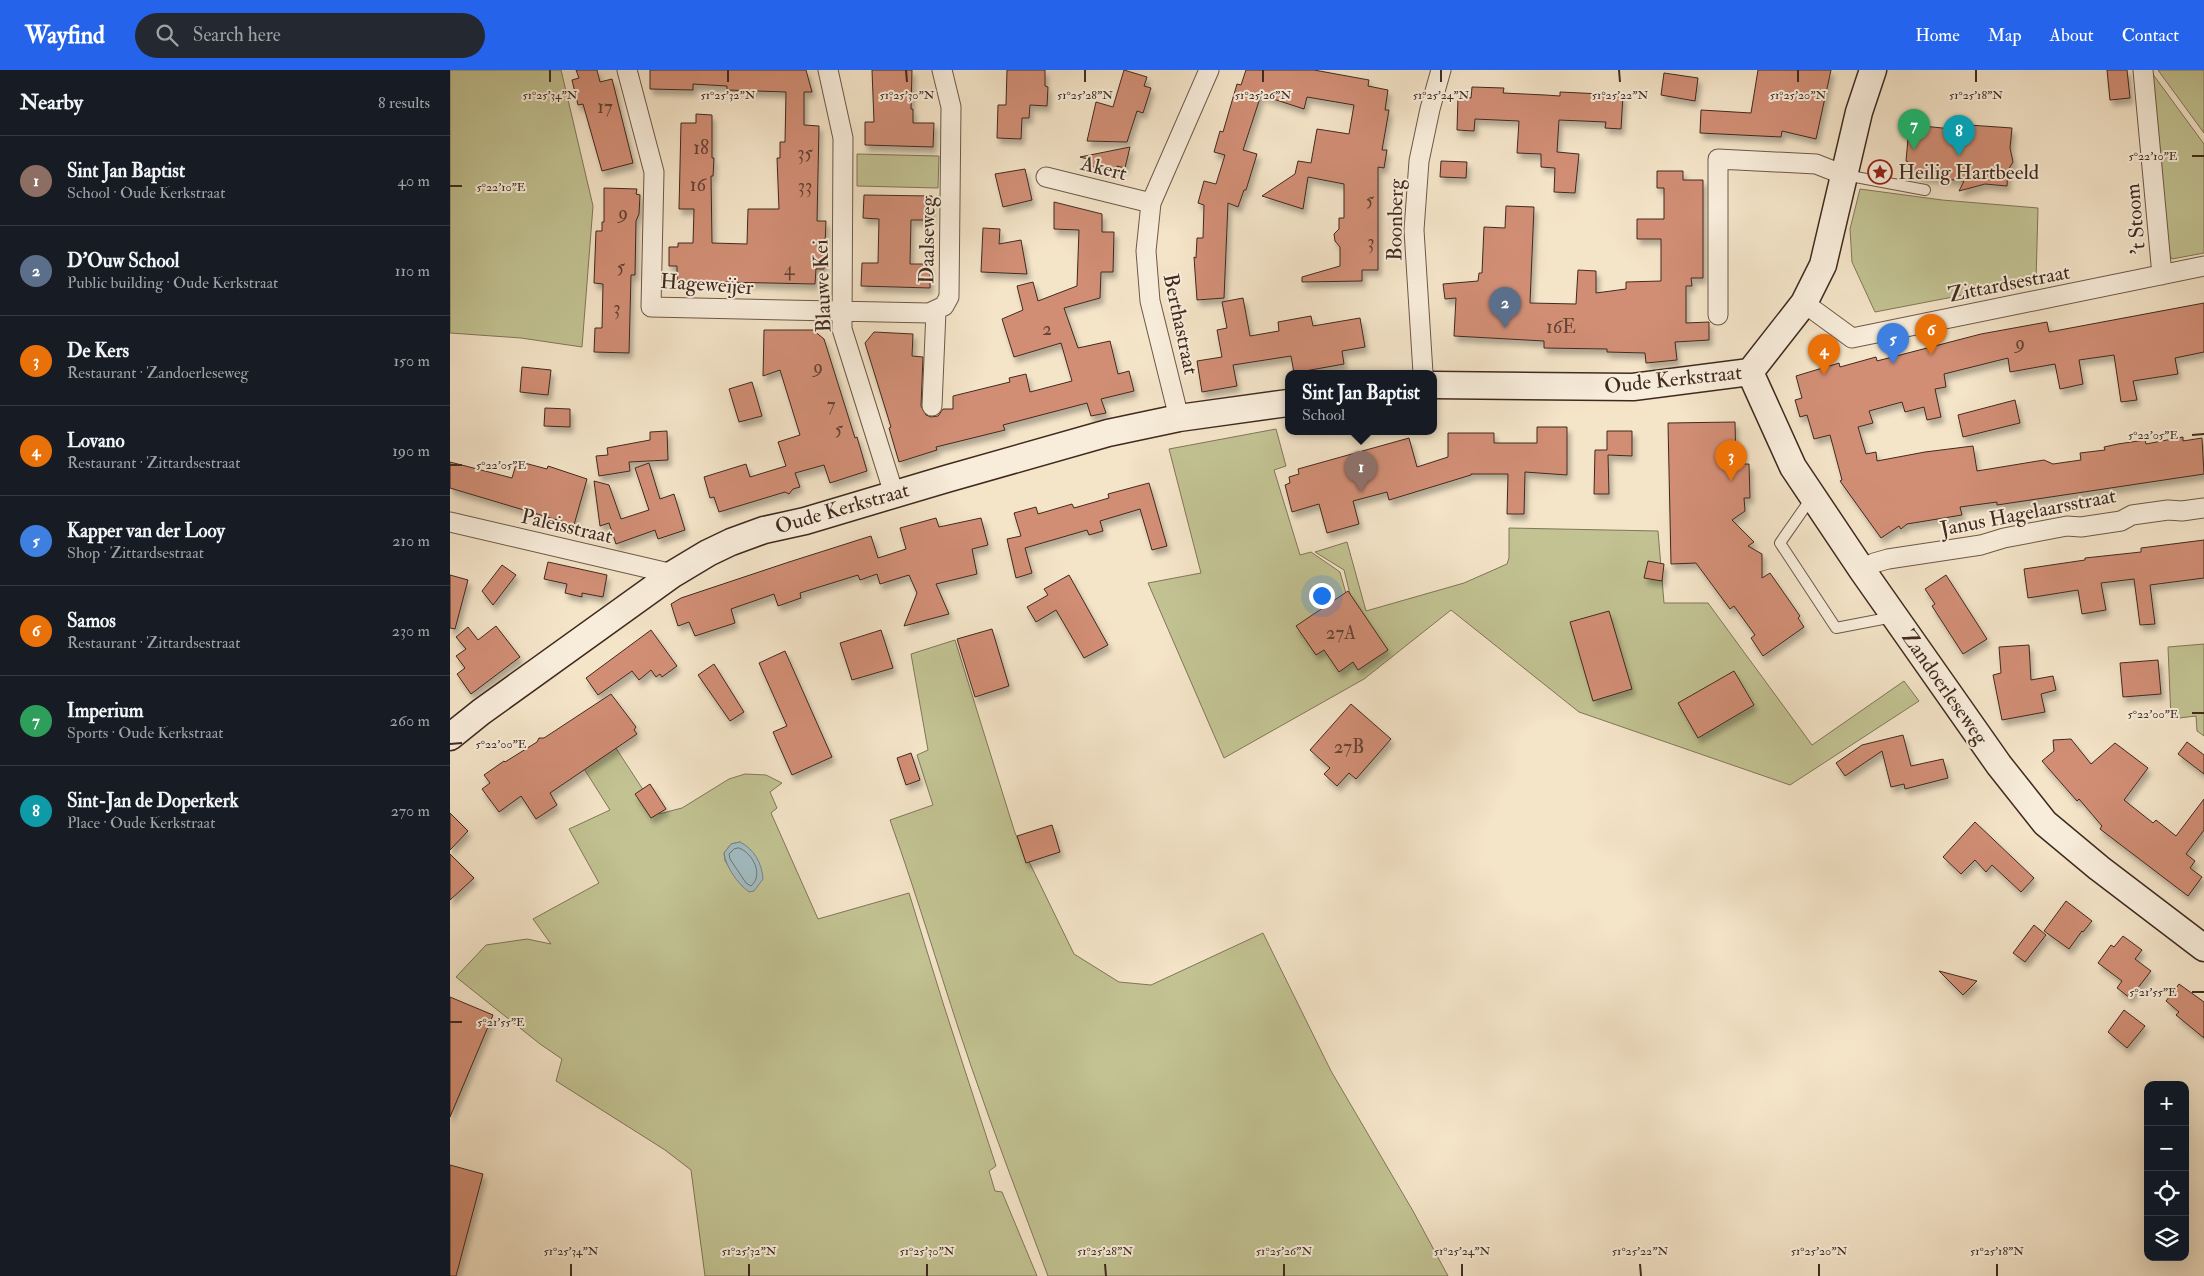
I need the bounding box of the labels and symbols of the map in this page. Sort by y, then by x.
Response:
text: 51°25'34"N [522,88,578,103]
text: 51°25'32"N [701,88,756,103]
text: 51°25'30"N [880,88,935,103]
text: 51°25'28"N [1057,88,1113,103]
text: 51°25'26"N [1235,88,1291,103]
text: 51°25'24"N [1413,88,1470,103]
text: 51°25'22"N [1592,88,1648,103]
text: 51°25'20"N [1770,88,1826,103]
text: 51°25'18"N [1949,88,2003,103]
house number: 17 [597,95,613,119]
pin: 7 [1898,109,1930,150]
pin: 8 [1943,115,1975,156]
house number: 18 [693,136,709,160]
house number: 35 [797,141,813,165]
text: 5°22'10"E [2129,149,2178,164]
street label: Akert [1077,150,1130,187]
place icon: Heilig Hartbeeld [1867,159,1893,185]
place label: Heilig Hartbeeld [1898,159,2040,186]
house number: 16 [690,173,708,197]
house number: 33 [798,174,812,198]
street label: Boonberg [1381,178,1410,261]
text: 5°22'10"E [477,180,526,195]
street label: 't Stoom [2119,182,2152,256]
house number: 5 [1366,188,1375,212]
street label: Daalseweg [913,195,942,284]
house number: 9 [616,201,628,225]
house number: 3 [1367,230,1375,254]
street label: Blauwe Kei [807,239,838,333]
house number: 5 [617,255,626,279]
house number: 4 [784,257,795,281]
street label: Zittardsestraat [1946,258,2072,309]
street label: Hageweijer [659,268,755,301]
street label: Berthastraat [1157,271,1204,377]
pin: 2 [1489,287,1521,328]
house number: 3 [613,296,621,320]
pin: 6 [1915,314,1947,355]
house number: 16E [1546,315,1576,339]
house number: 2 [1042,317,1052,341]
pin: 5 [1877,323,1909,364]
house number: 9 [2013,331,2025,355]
pin: 4 [1808,334,1840,375]
house number: 9 [811,355,823,379]
street label: Oude Kerkstraat [1603,359,1743,400]
house number: 7 [827,393,836,417]
house number: 5 [835,417,844,441]
text: 5°22'05"E [2128,428,2178,443]
pin: 3 [1715,440,1747,481]
pin: 1 [1345,451,1377,492]
text: 5°22'05"E [476,458,526,473]
street label: Oude Kerkstraat [772,476,912,541]
street label: Janus Hagelaarsstraat [1937,482,2118,543]
street label: Paleisstraat [518,503,616,550]
your location [1309,583,1335,609]
house number: 27A [1326,621,1356,645]
street label: Zandoerleseweg [1895,625,1994,750]
text: 5°22'00"E [2128,707,2179,722]
house number: 27B [1334,735,1364,759]
text: 5°22'00"E [476,737,527,752]
text: 5°21'55"E [2129,985,2177,1000]
text: 5°21'55"E [477,1015,525,1030]
text: 51°25'34"N [543,1244,599,1259]
text: 51°25'32"N [722,1244,777,1259]
text: 51°25'30"N [900,1244,955,1259]
text: 51°25'28"N [1077,1244,1133,1259]
text: 51°25'26"N [1256,1244,1312,1259]
text: 51°25'24"N [1434,1244,1491,1259]
text: 51°25'22"N [1612,1244,1668,1259]
text: 51°25'20"N [1791,1244,1847,1259]
text: 51°25'18"N [1970,1244,2024,1259]

